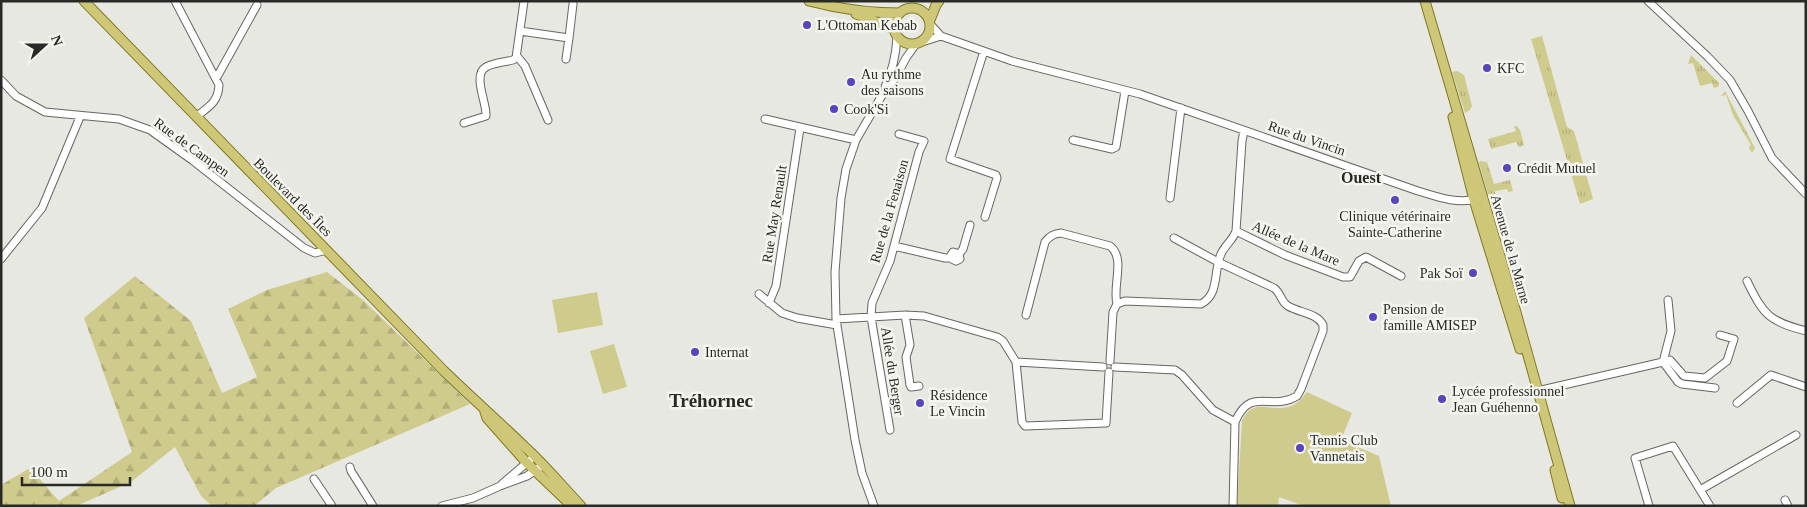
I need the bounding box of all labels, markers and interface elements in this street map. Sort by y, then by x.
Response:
place label: L'Ottoman Kebab [817,18,917,33]
marker: L'Ottoman Kebab [801,19,813,31]
north arrow [20,20,70,70]
text: N [48,33,65,48]
place label: KFC [1497,61,1524,76]
marker: KFC [1481,62,1493,74]
place label: Au rythme des saisons [861,67,924,98]
marker: Au rythme des saisons [845,76,857,88]
place label: Cook'Si [844,102,889,117]
marker: Cook'Si [828,103,840,115]
street label: Rue de Campen [151,115,232,180]
street label: Rue du Vincin [1266,118,1347,159]
street label: Boulevard des Îles [251,155,335,239]
street label: Rue de la Fenaison [868,158,911,265]
place label: Crédit Mutuel [1517,161,1596,176]
marker: Crédit Mutuel [1501,162,1513,174]
street label: Rue May Renault [759,164,790,264]
district label: Ouest [1341,169,1382,186]
street label: Avenue de la Marne [1488,193,1533,305]
marker: Clinique vétérinaire Sainte-Catherine [1389,194,1401,206]
place label: Clinique vétérinaire Sainte-Catherine [1339,209,1451,240]
street label: Allée de la Mare [1250,218,1342,269]
place label: Pak Soï [1420,266,1463,281]
marker: Pak Soï [1467,267,1479,279]
place label: Pension de famille AMISEP [1383,302,1477,333]
marker: Pension de famille AMISEP [1367,311,1379,323]
street label: Allée du Berger [878,326,907,417]
place label: Internat [705,345,749,360]
marker: Internat [689,346,701,358]
place label: Lycée professionnel Jean Guéhenno [1452,384,1564,415]
place label: Résidence Le Vincin [930,388,988,419]
district label: Tréhornec [669,390,753,411]
marker: Lycée professionnel Jean Guéhenno [1436,393,1448,405]
marker: Résidence Le Vincin [914,397,926,409]
place label: Tennis Club Vannetais [1310,433,1378,464]
marker: Tennis Club Vannetais [1294,442,1306,454]
scale bar [22,454,130,486]
text: 100 m [30,464,68,480]

